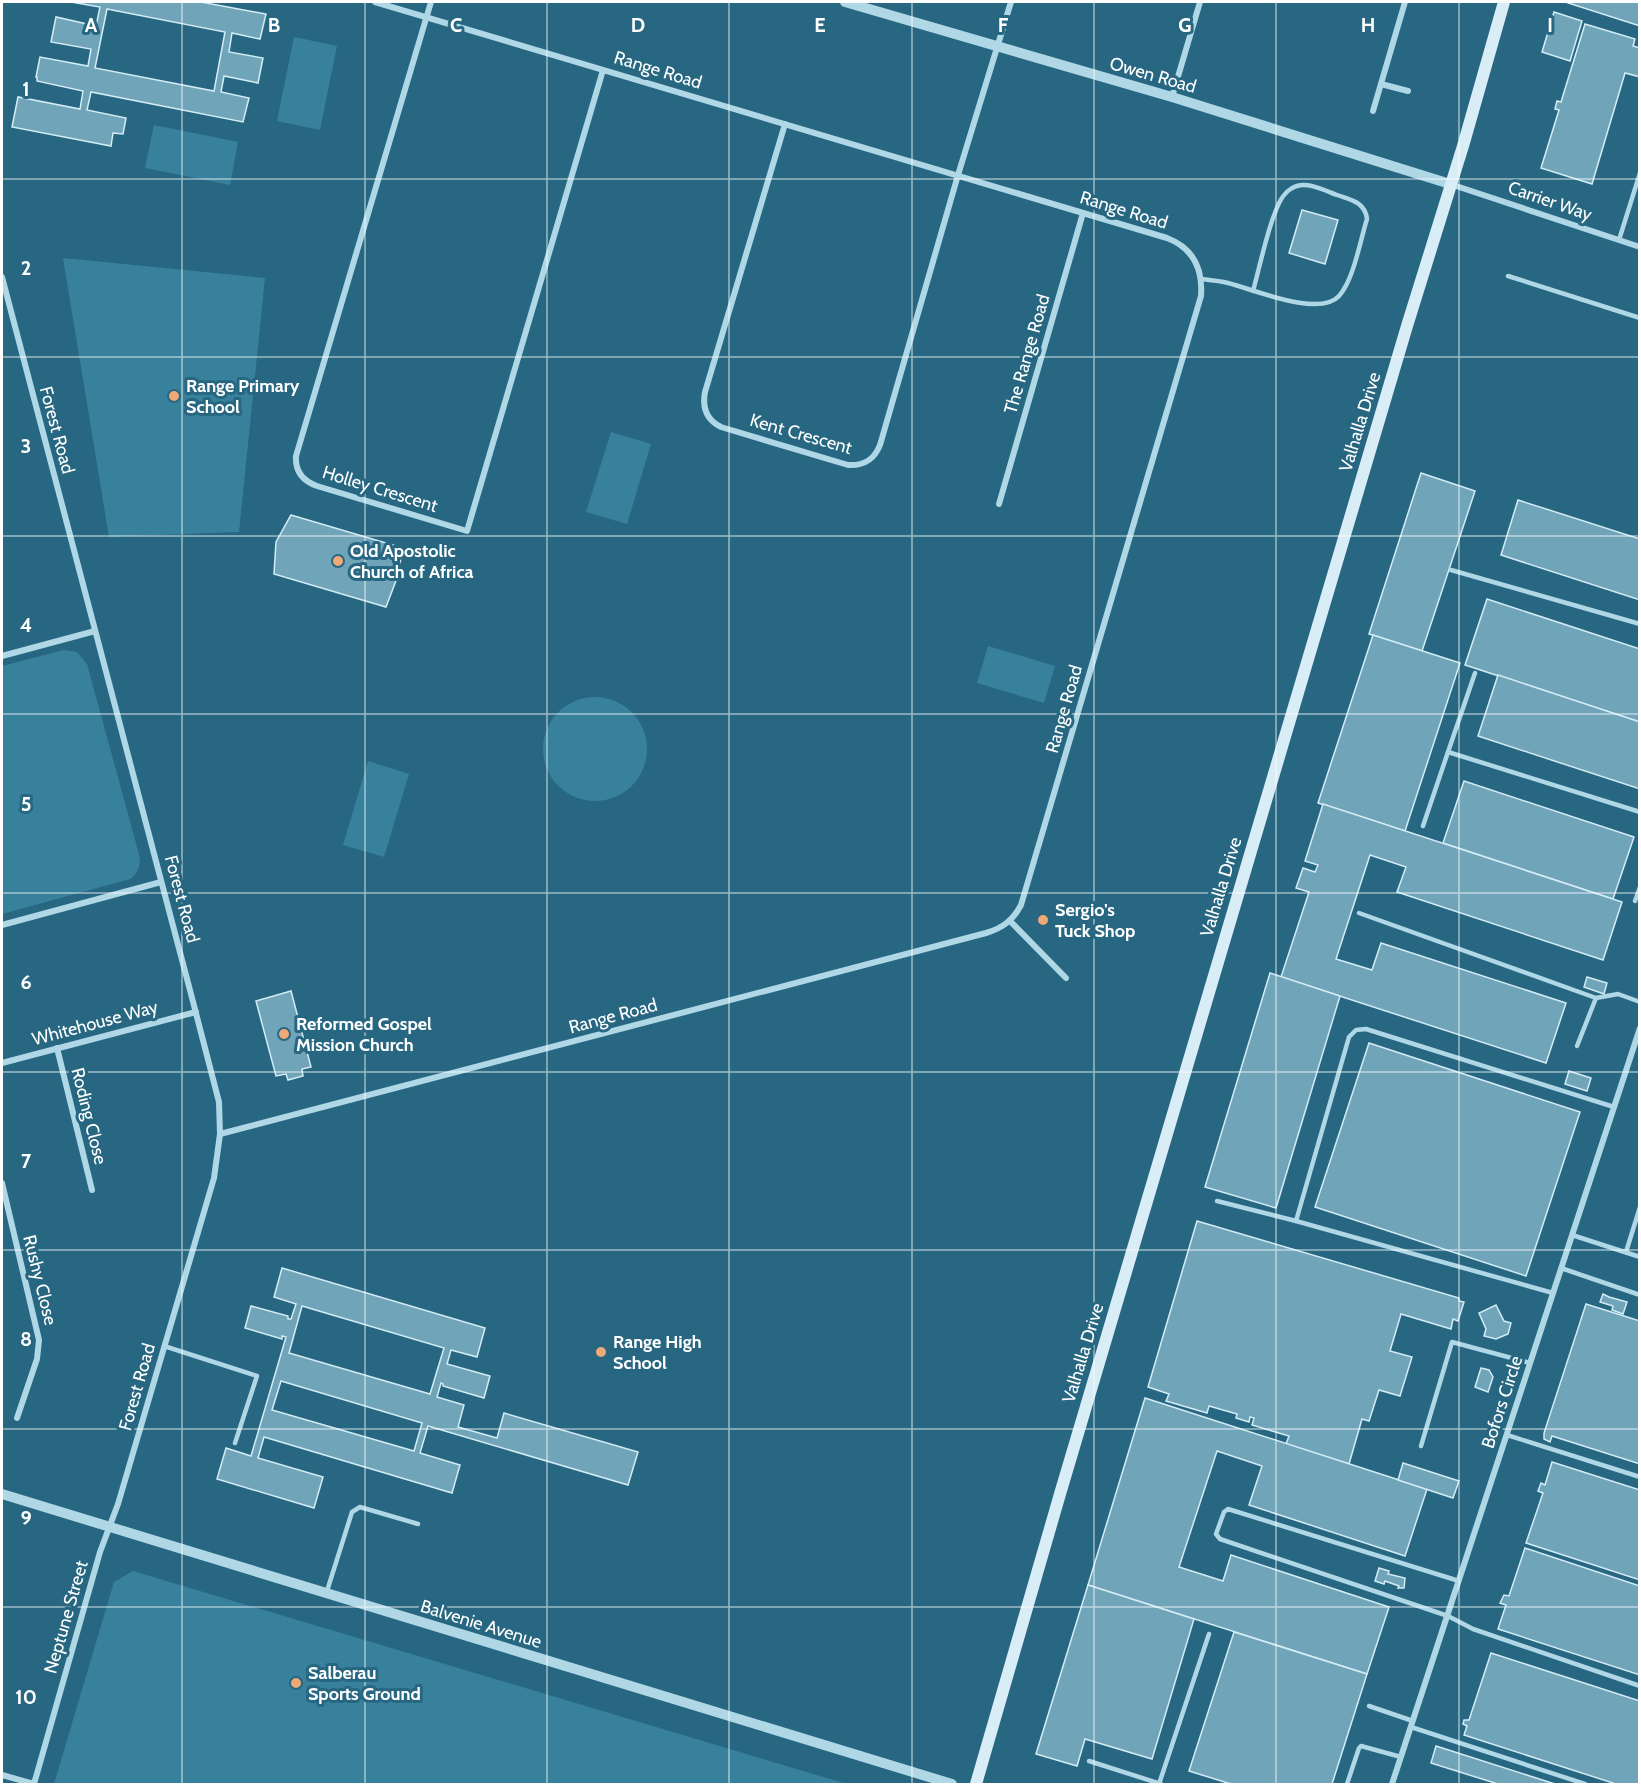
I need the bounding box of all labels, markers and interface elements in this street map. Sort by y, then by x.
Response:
text: A [85,13,98,37]
text: B [268,13,280,37]
text: C [450,13,462,37]
text: D [631,13,645,37]
text: E [814,13,826,37]
text: F [998,13,1009,37]
text: G [1178,13,1192,37]
text: H [1361,13,1375,37]
text: I [1547,13,1553,37]
street label: Range Road [611,46,705,94]
street label: Owen Road [1107,52,1199,98]
text: 1 [22,77,30,101]
street label: Carrier Way [1505,176,1595,226]
street label: Range Road [1077,186,1171,234]
text: 2 [21,256,31,280]
street label: The Range Road [999,292,1055,416]
street label: Valhalla Drive [1334,369,1386,475]
place label: Range Primary School [186,375,300,418]
street label: Forest Road [35,384,79,476]
marker: Range Primary School [167,389,181,403]
street label: Kent Crescent [747,409,855,459]
text: 3 [21,434,31,458]
street label: Holley Crescent [320,461,440,517]
place label: Old Apostolic Church of Africa [350,540,474,583]
marker: Old Apostolic Church of Africa [331,554,345,568]
text: 4 [20,613,32,637]
street label: Range Road [1041,662,1087,756]
text: 5 [21,792,31,816]
street label: Valhalla Drive [1195,834,1247,940]
street label: Forest Road [160,853,204,945]
place label: Sergio's Tuck Shop [1055,899,1135,942]
marker: Sergio's Tuck Shop [1036,913,1050,927]
text: 6 [20,970,32,994]
street label: Range Road [566,994,660,1038]
street label: Whitehouse Way [30,996,160,1050]
place label: Reformed Gospel Mission Church [296,1013,432,1056]
marker: Reformed Gospel Mission Church [277,1027,291,1041]
street label: Roding Close [66,1065,112,1167]
text: 7 [21,1149,32,1173]
street label: Rushy Close [18,1233,62,1327]
street label: Valhalla Drive [1057,1300,1109,1406]
text: 8 [20,1327,32,1351]
place label: Range High School [613,1331,702,1374]
street label: Forest Road [114,1341,160,1433]
marker: Range High School [594,1345,608,1359]
street label: Bofors Circle [1477,1353,1527,1451]
text: 9 [20,1506,32,1530]
street label: Neptune Street [39,1558,93,1676]
street label: Balvenie Avenue [418,1595,544,1653]
place label: Salberau Sports Ground [308,1662,421,1705]
marker: Salberau Sports Ground [289,1676,303,1690]
text: 10 [15,1685,37,1709]

